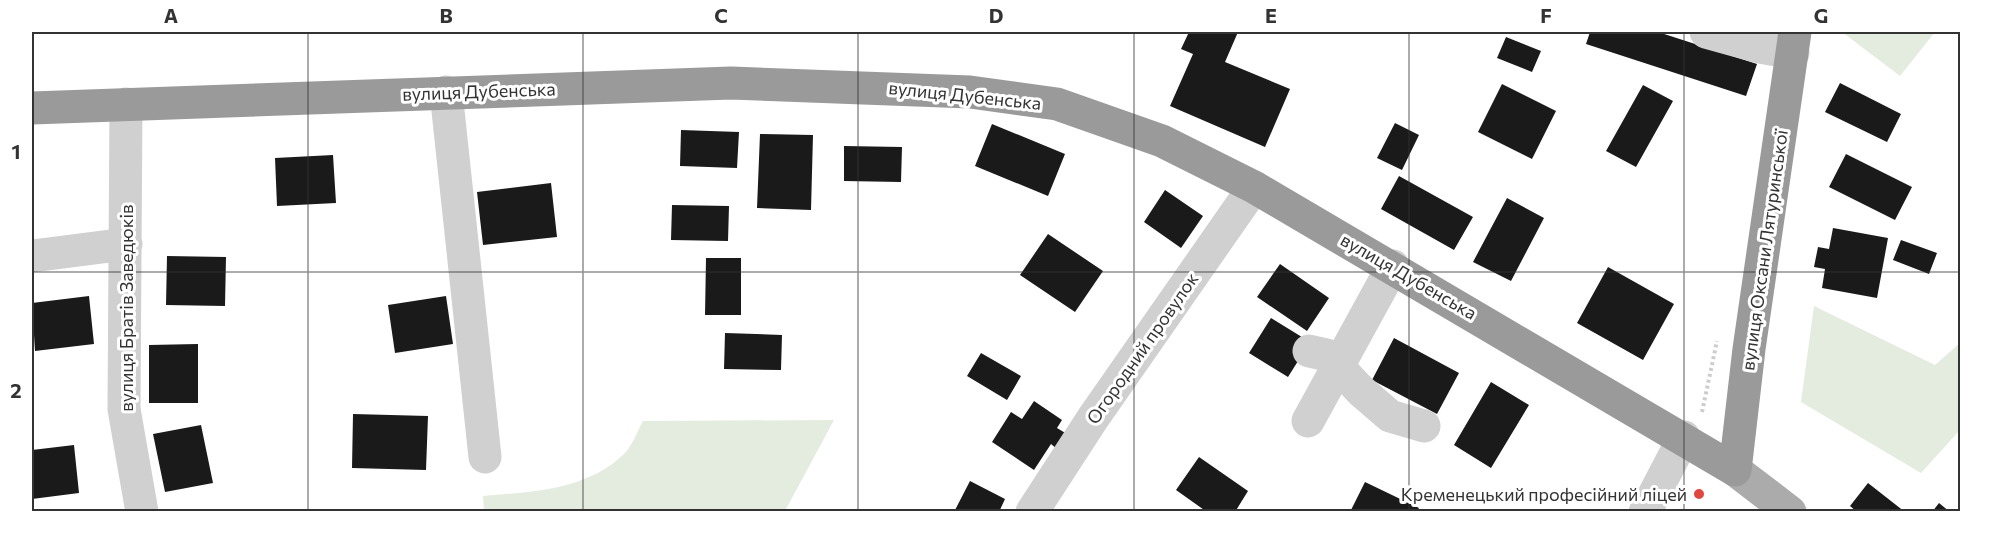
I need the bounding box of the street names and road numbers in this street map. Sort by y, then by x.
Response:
street label: вулиця Дубенська [888,76,1042,114]
street label: вулиця Дубенська [402,77,556,105]
street label: вулиця Оксани Лятуринської [1736,128,1792,372]
street label: вулиця Братів Заведюків [115,204,137,412]
street label: вулиця Дубенська [1337,228,1481,324]
street label: Огородний провулок [1081,268,1203,428]

